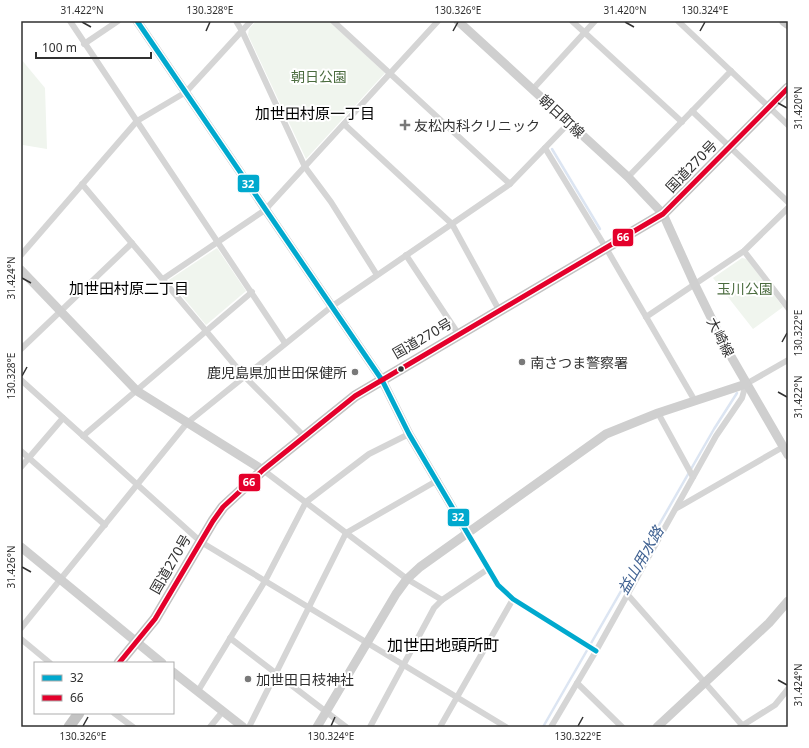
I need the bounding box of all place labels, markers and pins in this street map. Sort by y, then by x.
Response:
place label: 友松内科クリニック [414,116,540,135]
marker: 友松内科クリニック [399,119,411,131]
place label: 南さつま警察署 [530,353,628,372]
marker: 南さつま警察署 [517,357,527,367]
place label: 鹿児島県加世田保健所 [207,363,347,382]
unlabelled marker [396,364,406,374]
marker: 鹿児島県加世田保健所 [350,367,360,377]
place label: 加世田日枝神社 [256,670,354,689]
marker: 加世田日枝神社 [243,674,253,684]

